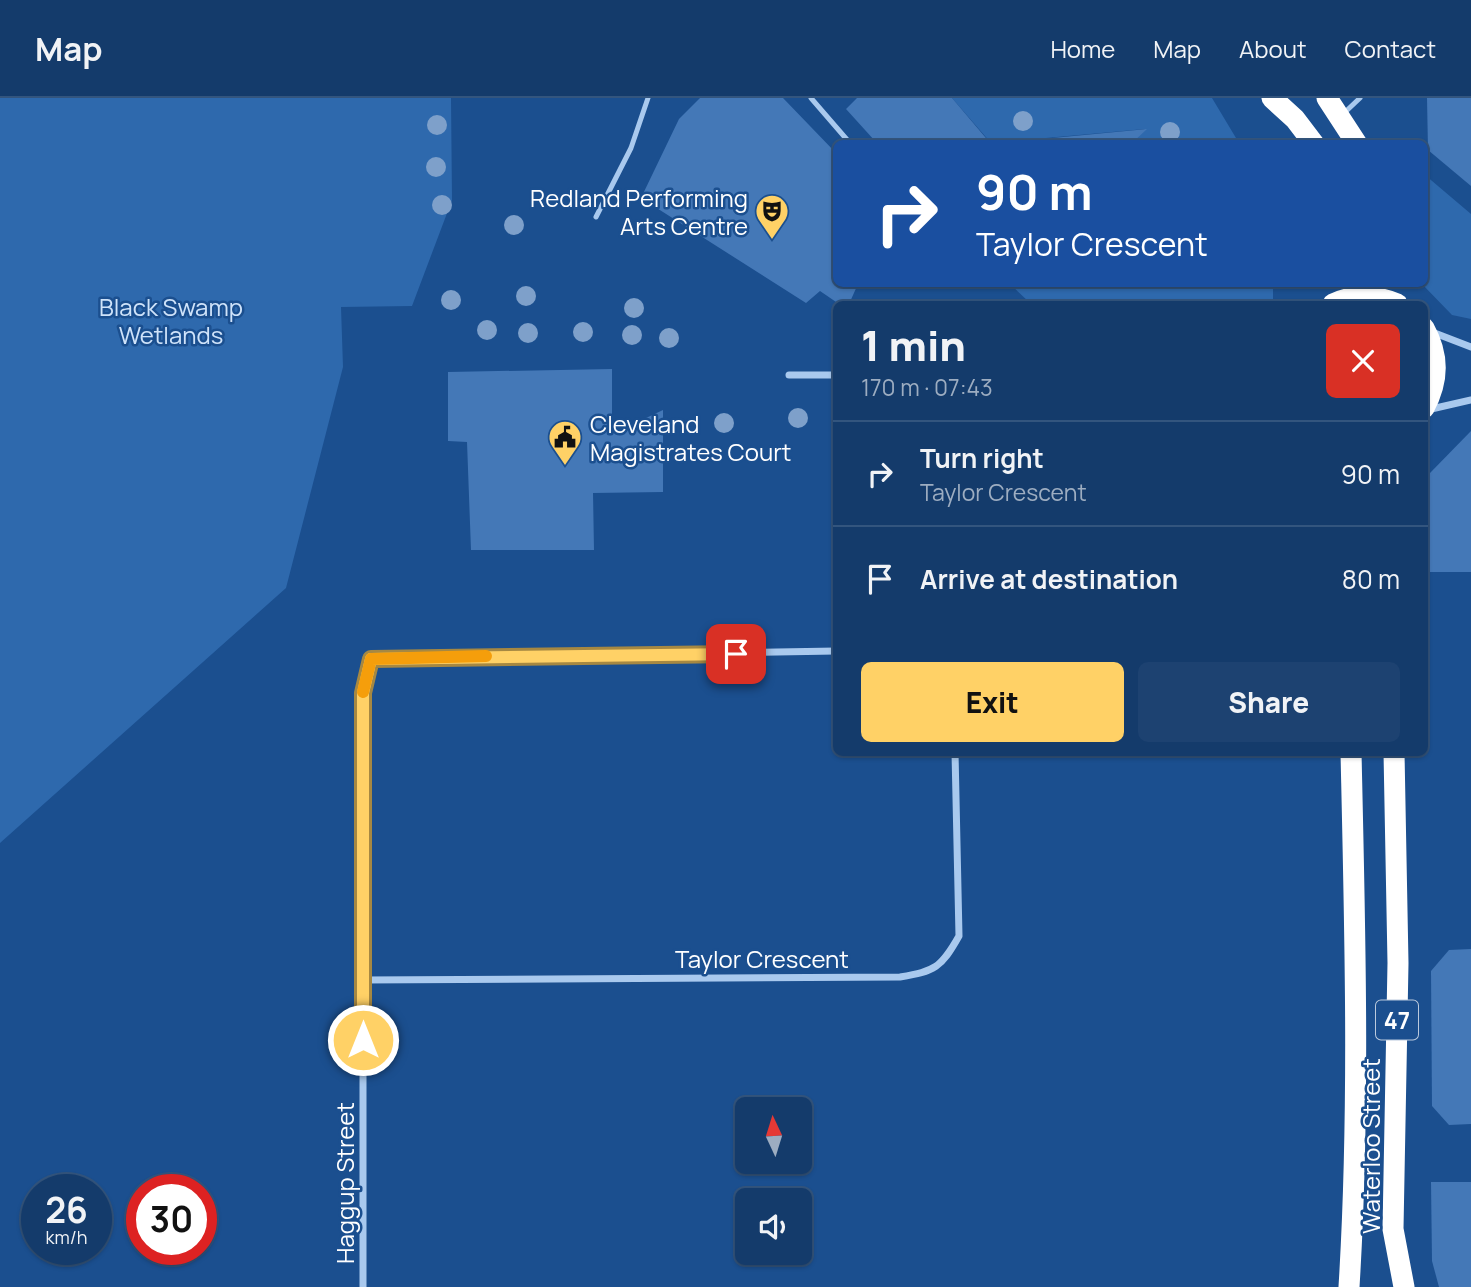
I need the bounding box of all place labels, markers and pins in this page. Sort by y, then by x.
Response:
place label: Redland Performing Arts Centre [530,181,748,242]
theatre icon: Redland Performing Arts Centre [753,192,791,241]
place label: Cleveland Magistrates Court [590,407,791,468]
public building icon: Cleveland Magistrates Court [546,418,584,467]
pin [706,624,766,684]

